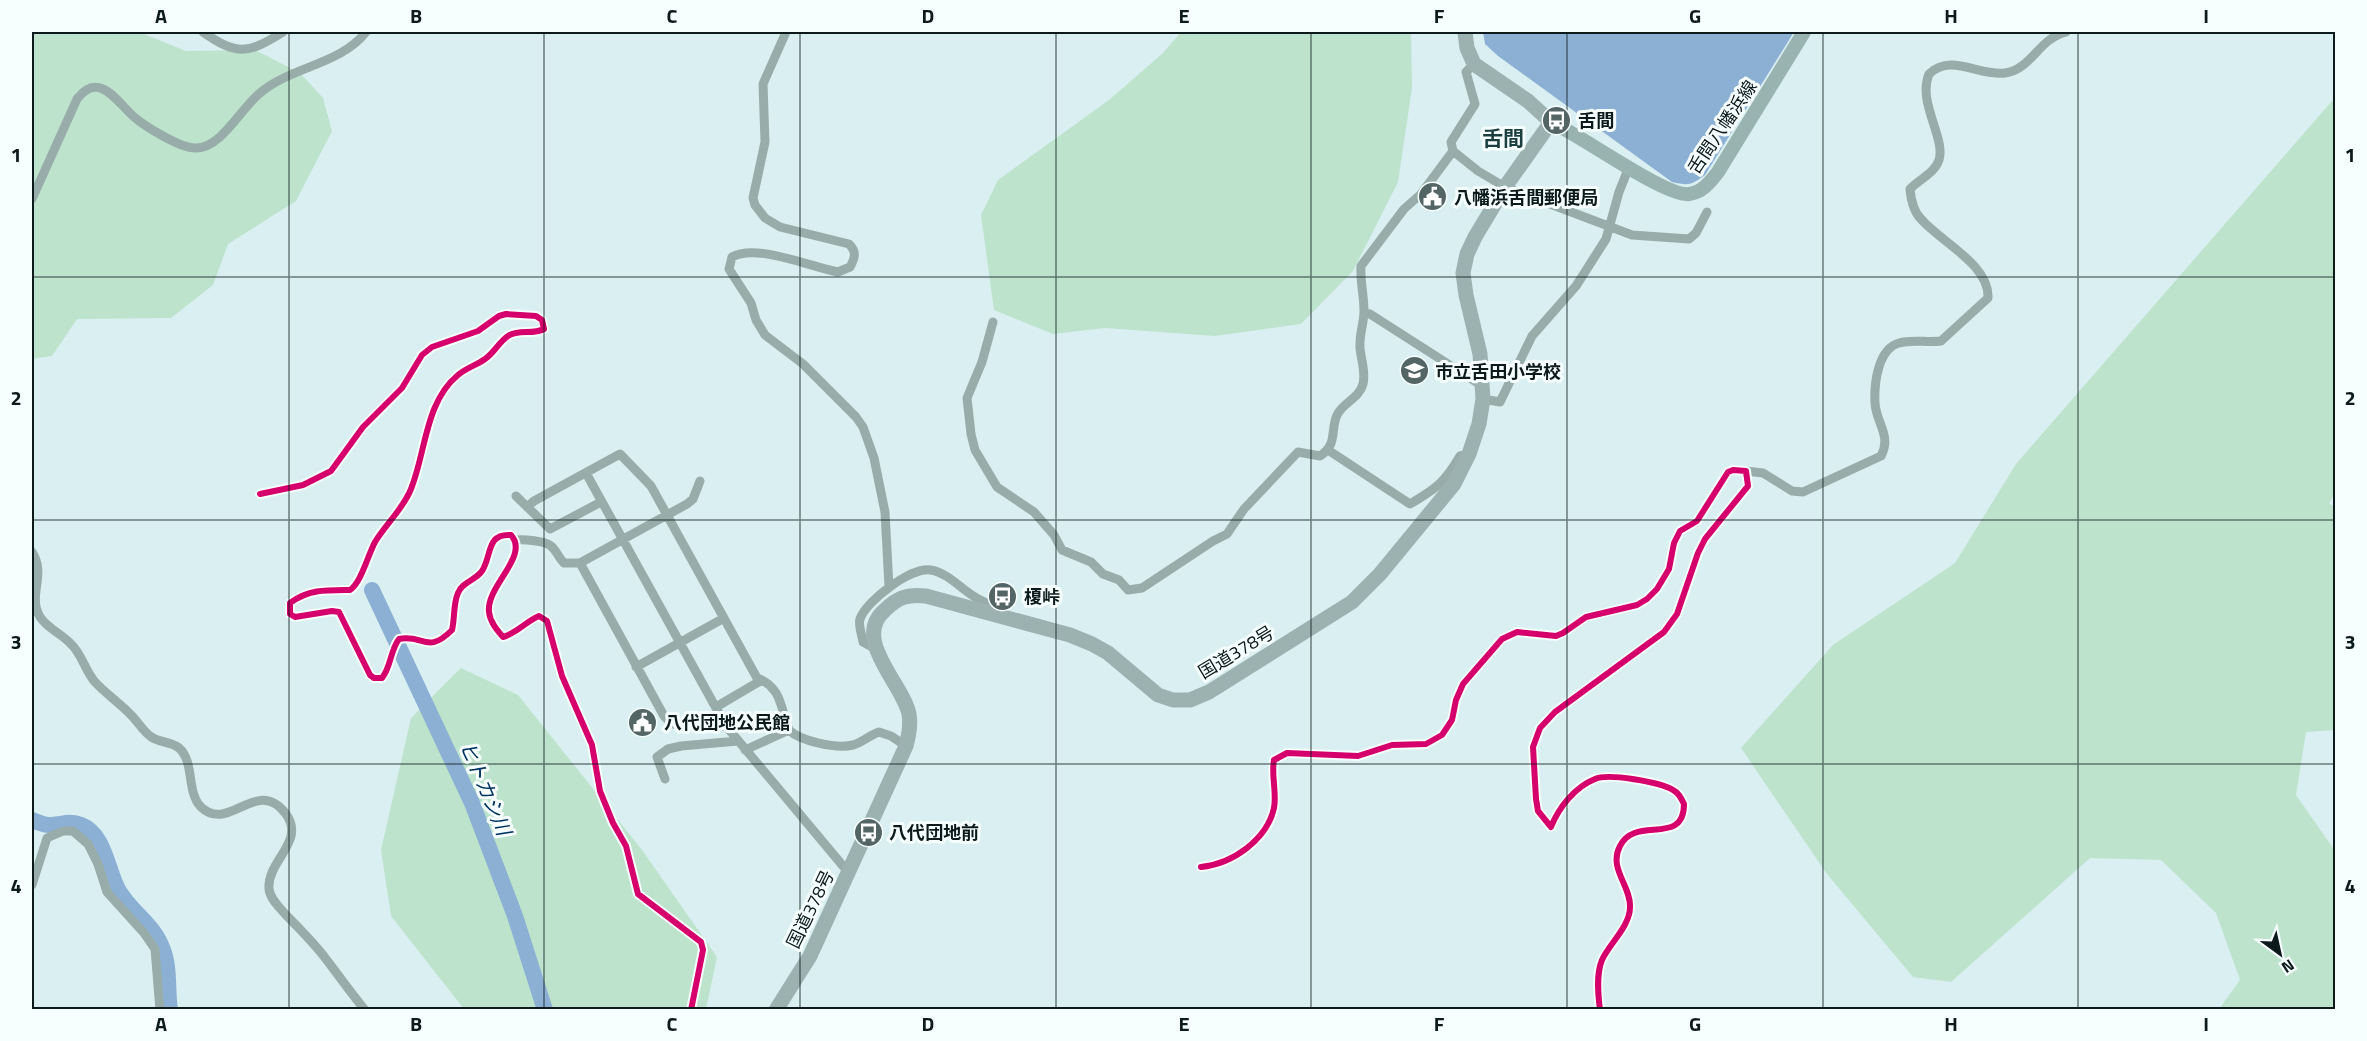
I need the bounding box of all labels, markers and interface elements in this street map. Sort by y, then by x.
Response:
text: A [155,0,167,31]
text: B [410,0,422,31]
text: C [667,0,678,31]
text: D [922,0,934,31]
text: E [1178,0,1190,31]
text: F [1434,0,1445,31]
text: G [1689,0,1701,31]
text: H [1944,0,1958,31]
text: I [2203,0,2209,31]
street label: 舌間八幡浜線 [1681,75,1763,179]
bus stop icon: 舌間 [1541,104,1573,136]
place label: 舌間 [1578,107,1614,134]
district label: 舌間 [1482,122,1524,154]
text: 1 [10,139,22,170]
text: 1 [2344,139,2356,170]
public building icon: 八幡浜舌間郵便局 [1417,181,1449,213]
place label: 八幡浜舌間郵便局 [1454,184,1598,211]
school or university icon: 市立舌田小学校 [1398,355,1430,387]
place label: 市立舌田小学校 [1435,358,1561,385]
text: 2 [10,382,22,413]
text: 2 [2344,382,2356,413]
bus stop icon: 榎峠 [987,580,1019,612]
place label: 榎峠 [1024,583,1060,610]
street label: 国道378号 [1193,619,1279,685]
text: 3 [10,626,22,657]
text: 3 [2344,626,2356,657]
public building icon: 八代団地公民館 [627,706,659,738]
place label: 八代団地公民館 [664,709,790,736]
water label: ヒトカシ川 [452,736,521,842]
bus stop icon: 八代団地前 [852,816,884,848]
place label: 八代団地前 [889,819,979,846]
street label: 国道378号 [779,865,841,953]
text: 4 [10,870,22,901]
text: 4 [2344,870,2356,901]
north arrow [2250,924,2310,984]
text: N [2277,953,2299,980]
text: A [155,1008,167,1039]
text: B [410,1008,422,1039]
text: C [667,1008,678,1039]
text: D [922,1008,934,1039]
text: E [1178,1008,1190,1039]
text: F [1434,1008,1445,1039]
text: G [1689,1008,1701,1039]
text: H [1944,1008,1958,1039]
text: I [2203,1008,2209,1039]

